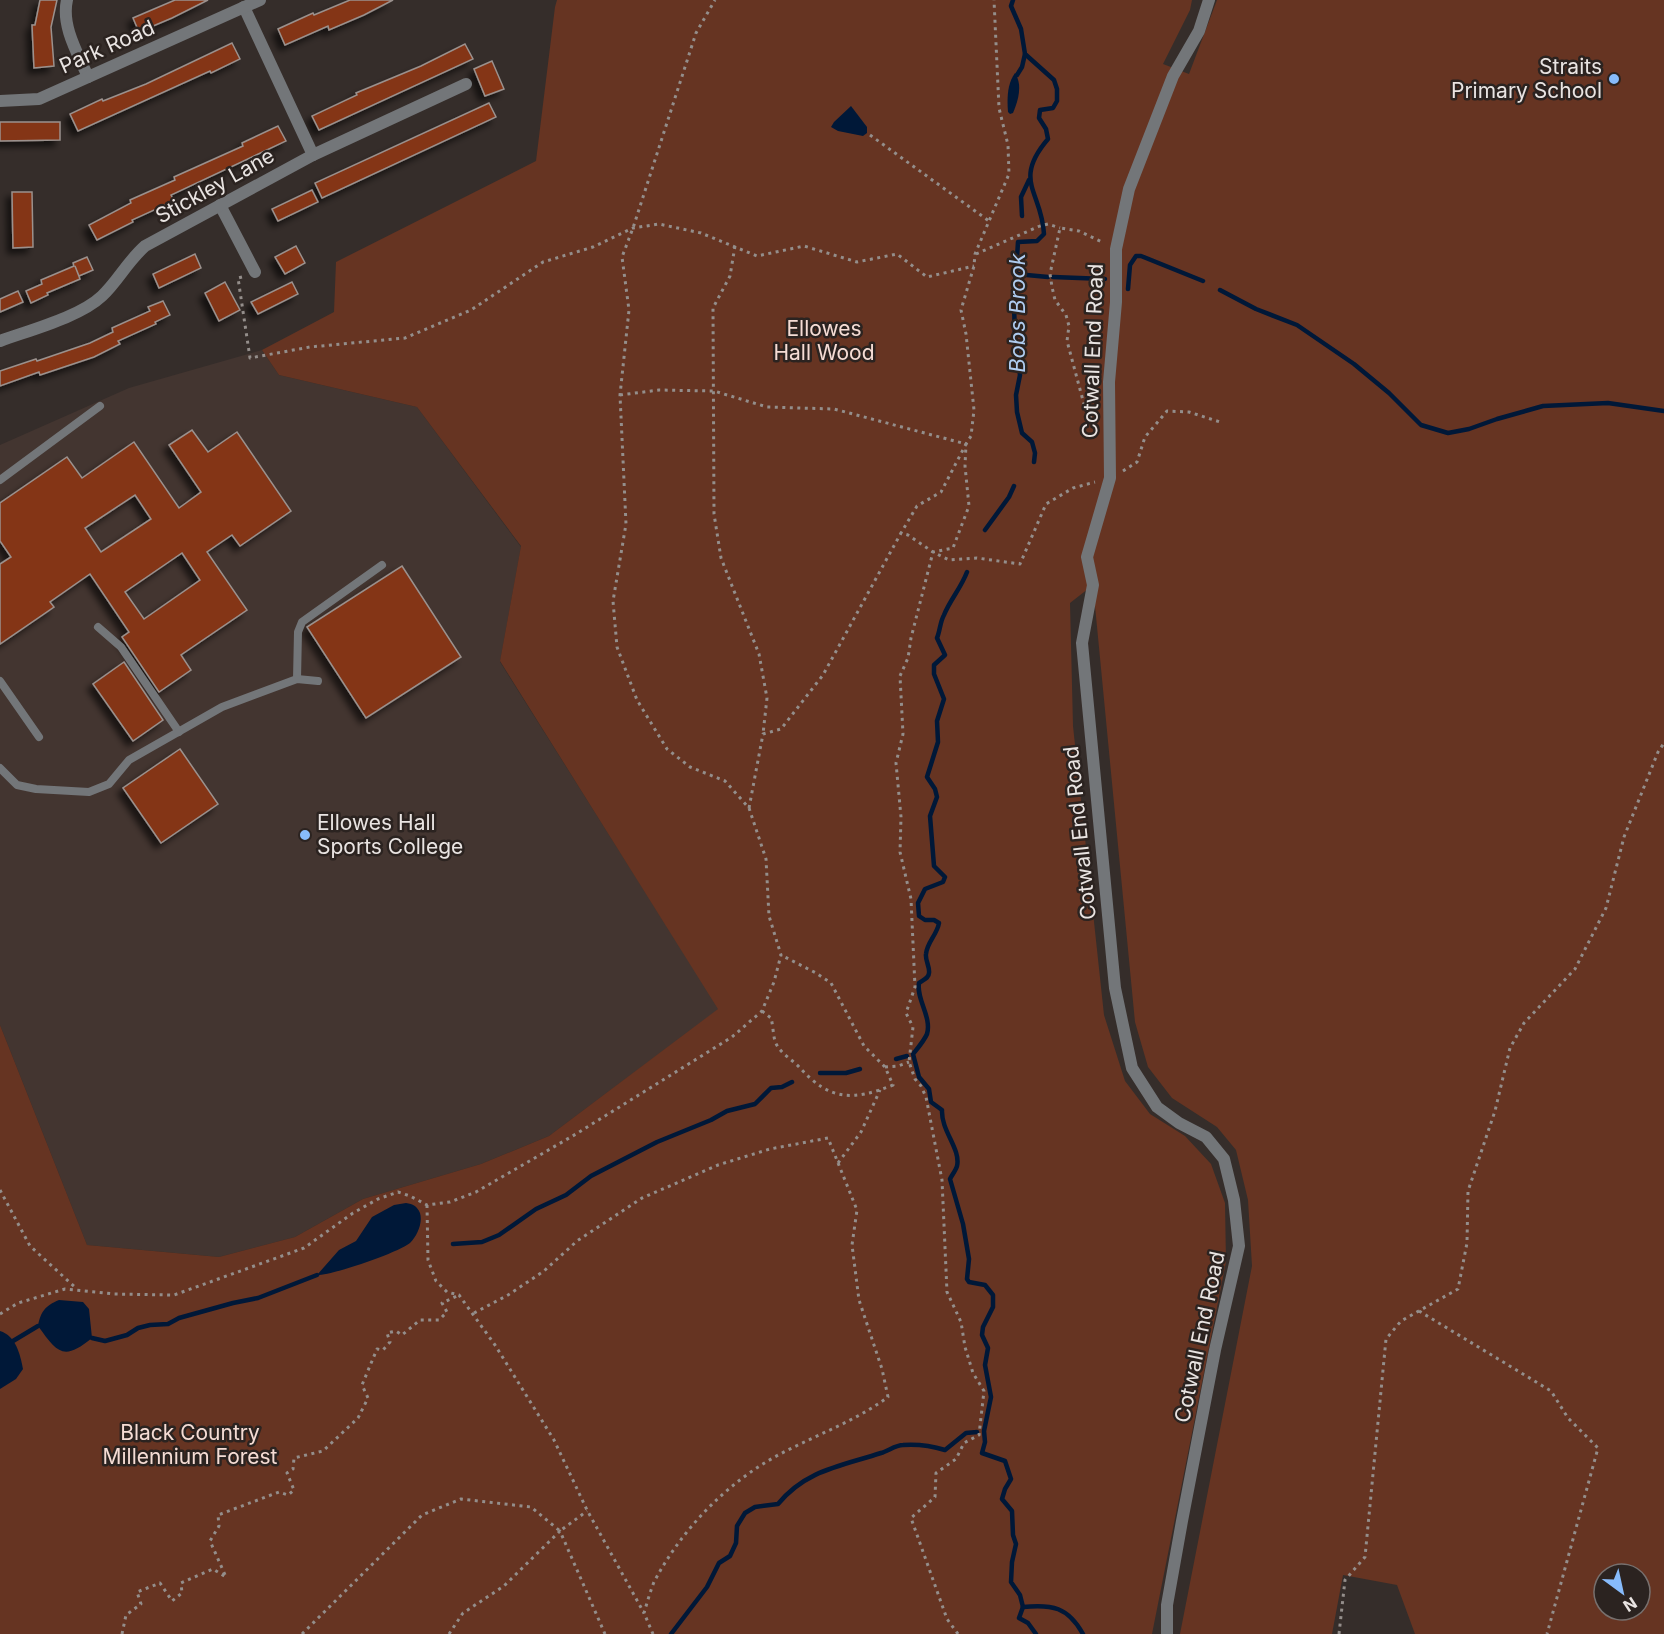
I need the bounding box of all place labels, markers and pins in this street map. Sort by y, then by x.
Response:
place label: Straits Primary School [1451,54,1602,103]
marker: Straits Primary School [1607,72,1621,86]
place label: Ellowes Hall Sports College [317,810,463,859]
marker: Ellowes Hall Sports College [298,828,312,842]

